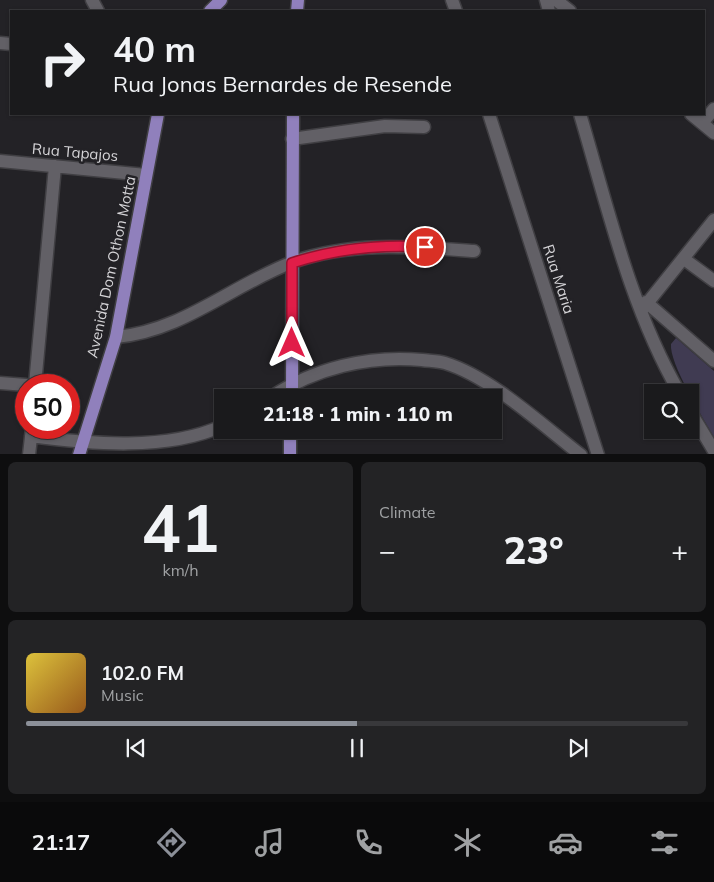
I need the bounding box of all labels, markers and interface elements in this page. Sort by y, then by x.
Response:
text: 40 m [113,27,196,71]
icon: right [30,30,95,95]
text: Rua Jonas Bernardes de Resende [113,70,452,98]
street label: Rua Tapajos [31,139,119,165]
street label: Avenida Dom Othon Motta [82,174,140,360]
pin [404,226,446,268]
icon: arrive [411,233,439,261]
street label: Rua Maria [539,242,579,316]
position arrow [265,316,317,368]
speed limit sign: 50 [15,374,80,439]
map controls [644,384,699,439]
button: search [644,384,699,439]
text: 21:18 · 1 min · 110 m [263,402,453,426]
text: 41 [141,487,220,568]
text: Climate [379,502,435,522]
text: 23° [503,526,564,574]
text: − [379,533,396,568]
text: + [671,533,688,568]
text: km/h [162,560,199,580]
text: 102.0 FM [101,661,184,685]
text: Music [101,685,144,705]
icon: previous [122,734,150,762]
icon: pause [343,734,371,762]
icon: next [564,734,592,762]
icon: directions [154,825,189,860]
icon: music [252,825,287,860]
icon: phone [351,825,386,860]
icon: climate [450,825,485,860]
icon: car [548,825,583,860]
icon: filters [647,825,682,860]
text: 21:17 [32,828,90,856]

